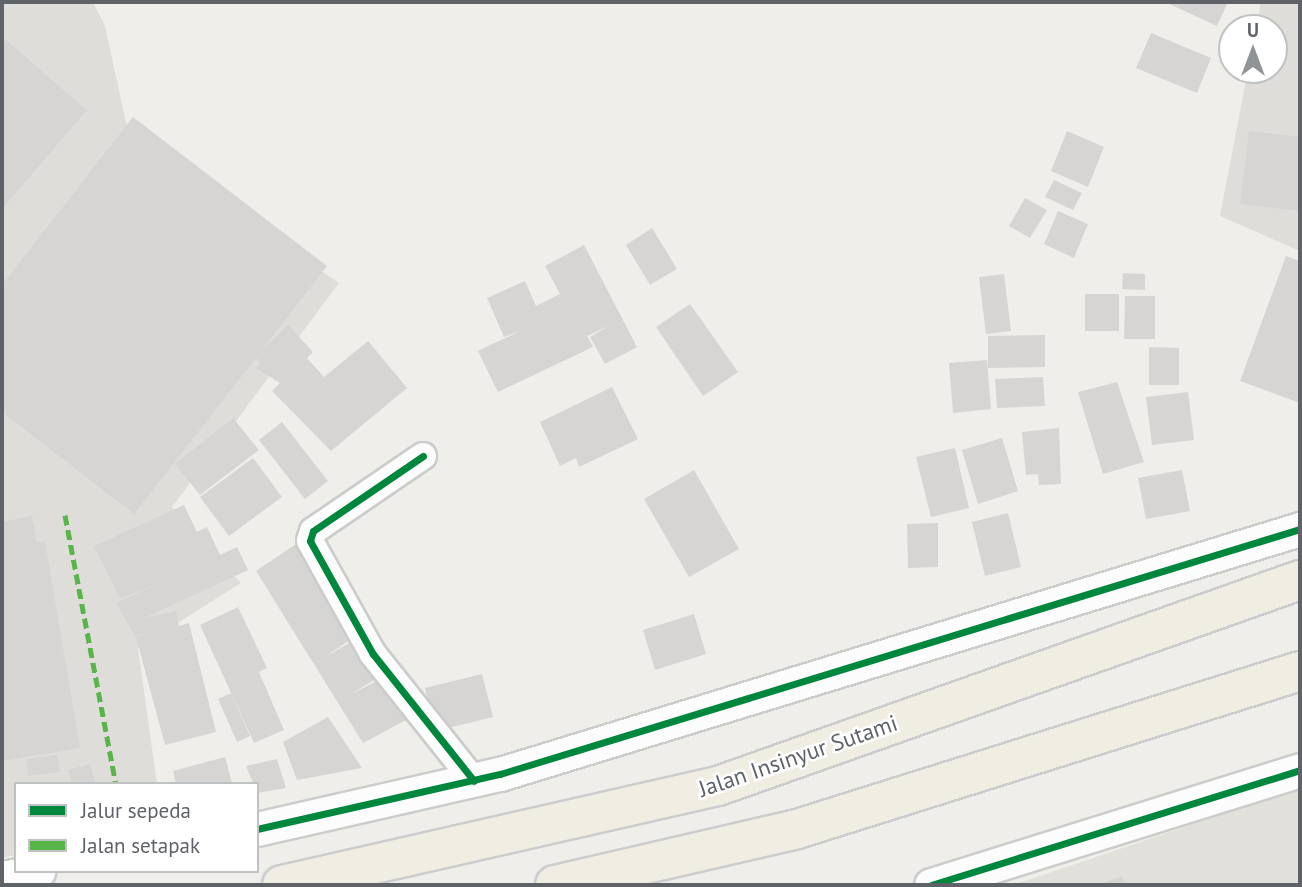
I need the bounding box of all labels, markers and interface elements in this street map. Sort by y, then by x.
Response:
north arrow [1218,14,1288,84]
text: U [1247,18,1259,42]
street label: Jalan Insinyur Sutami [695,709,901,803]
legend [14,782,259,873]
text: Jalur sepeda [81,797,191,824]
text: Jalan setapak [81,832,200,859]

